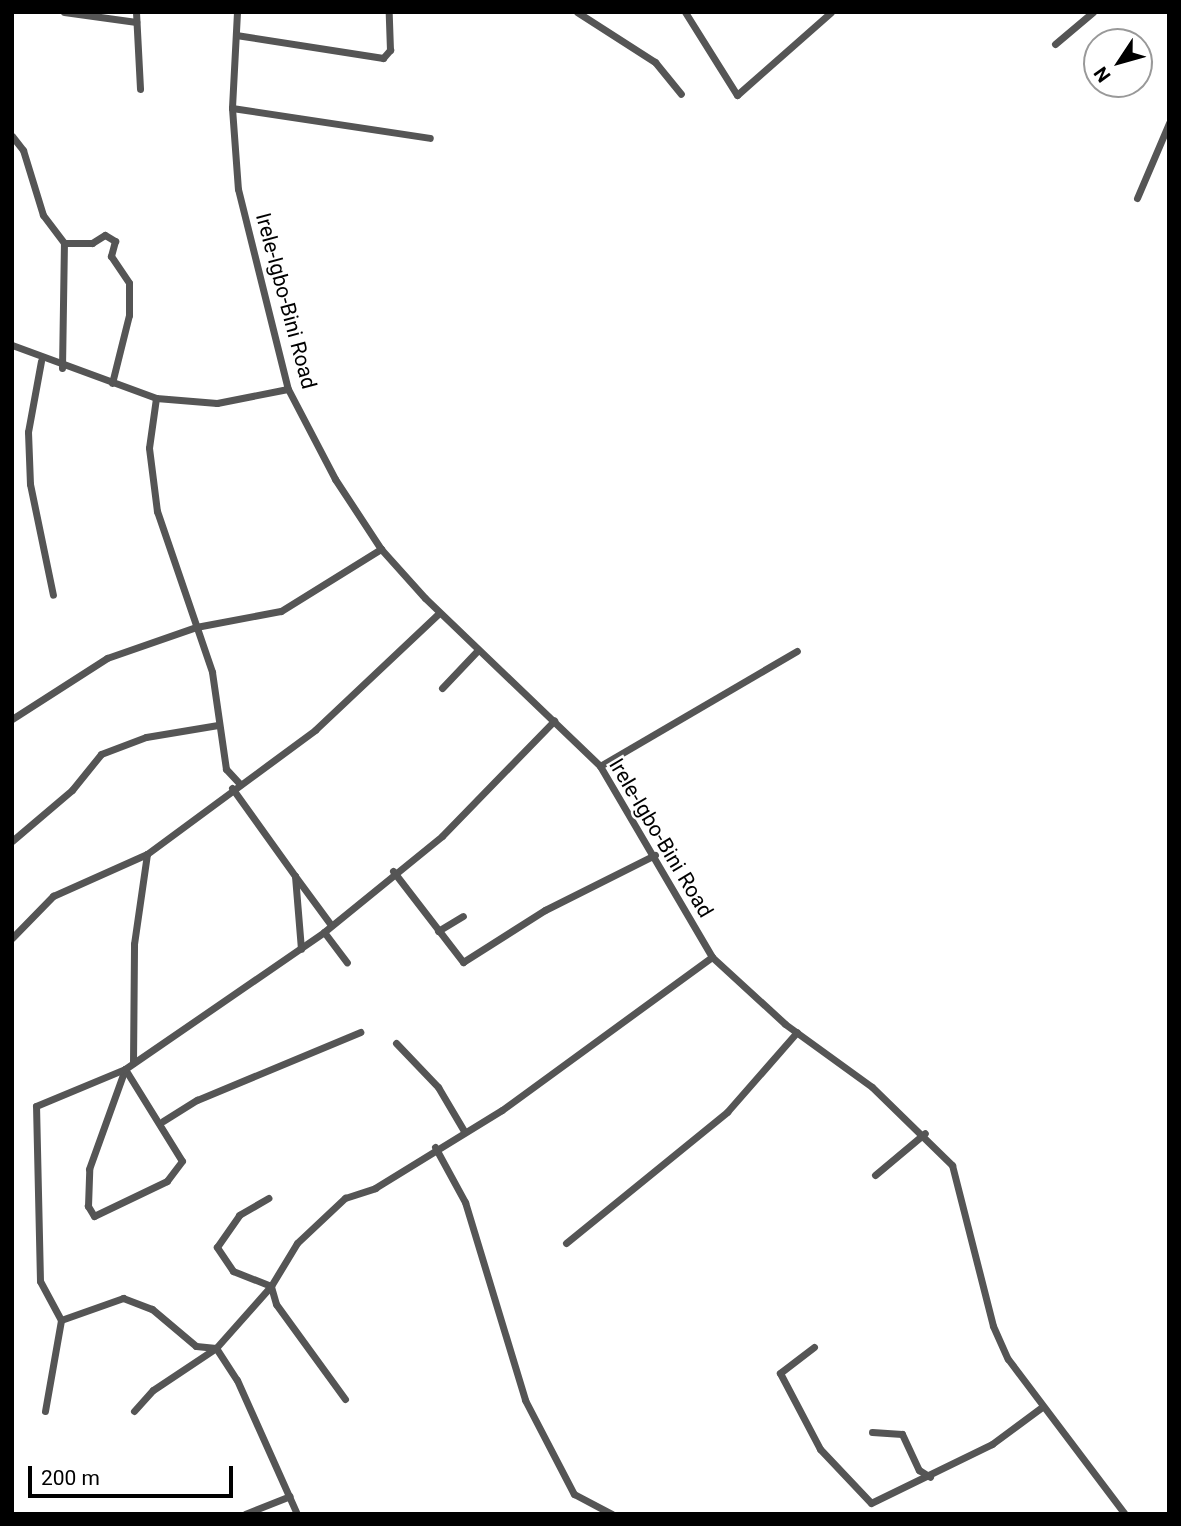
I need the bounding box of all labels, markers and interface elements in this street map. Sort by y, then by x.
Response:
north arrow [1083,28,1153,98]
text: N [1089,62,1115,87]
street label: Irele-Igbo-Bini Road [250,210,322,392]
street label: Irele-Igbo-Bini Road [604,754,718,922]
scale bar [32,1452,236,1496]
text: 200 m [41,1466,100,1490]

